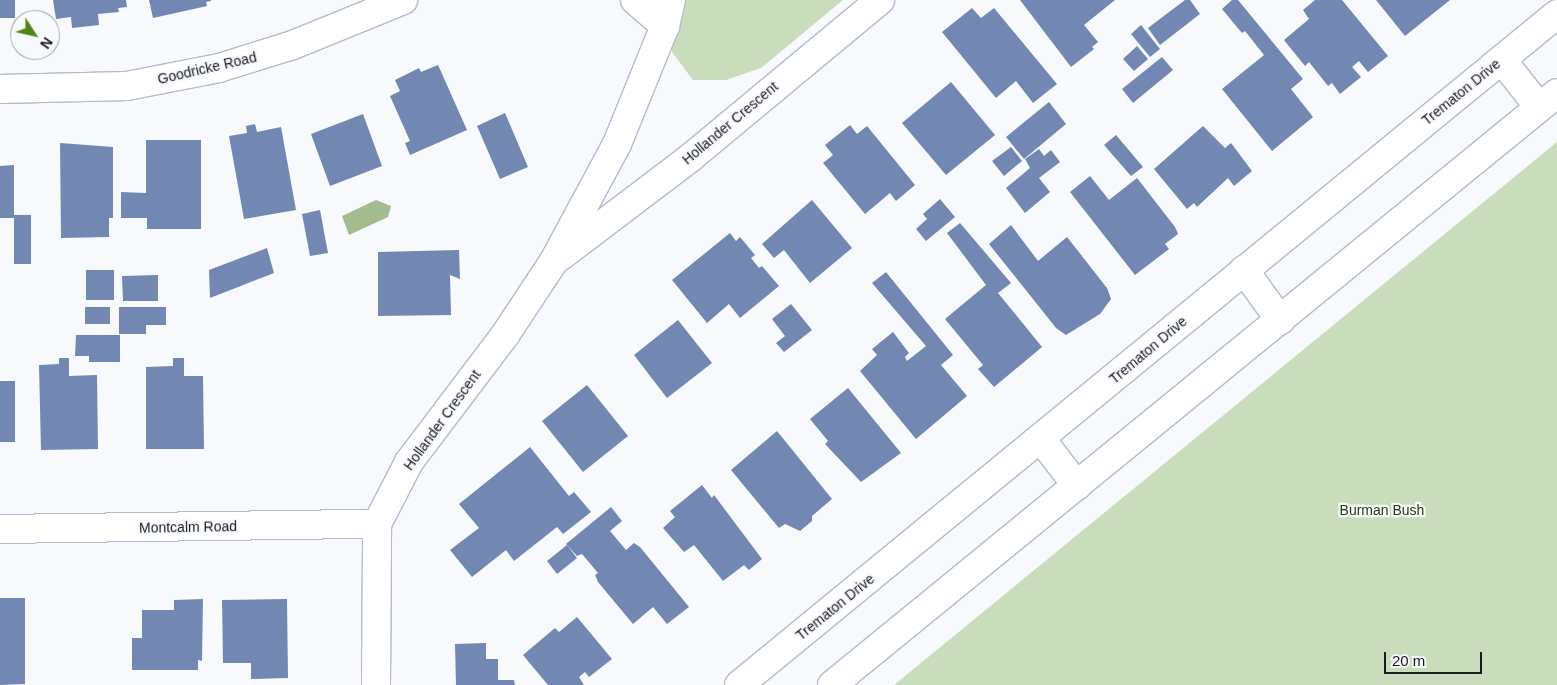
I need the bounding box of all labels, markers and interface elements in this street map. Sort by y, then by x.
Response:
north arrow [10,10,60,60]
text: N [37,34,56,52]
street label: Goodricke Road [156,48,258,88]
street label: Trematon Drive [1418,55,1504,129]
street label: Hollander Crescent [679,78,781,168]
street label: Trematon Drive [1106,313,1190,387]
street label: Hollander Crescent [400,367,484,473]
park label: Burman Bush [1340,502,1424,518]
street label: Montcalm Road [139,518,237,536]
street label: Trematon Drive [792,570,878,644]
scale bar [1387,642,1484,674]
text: 20 m [1392,652,1425,669]

